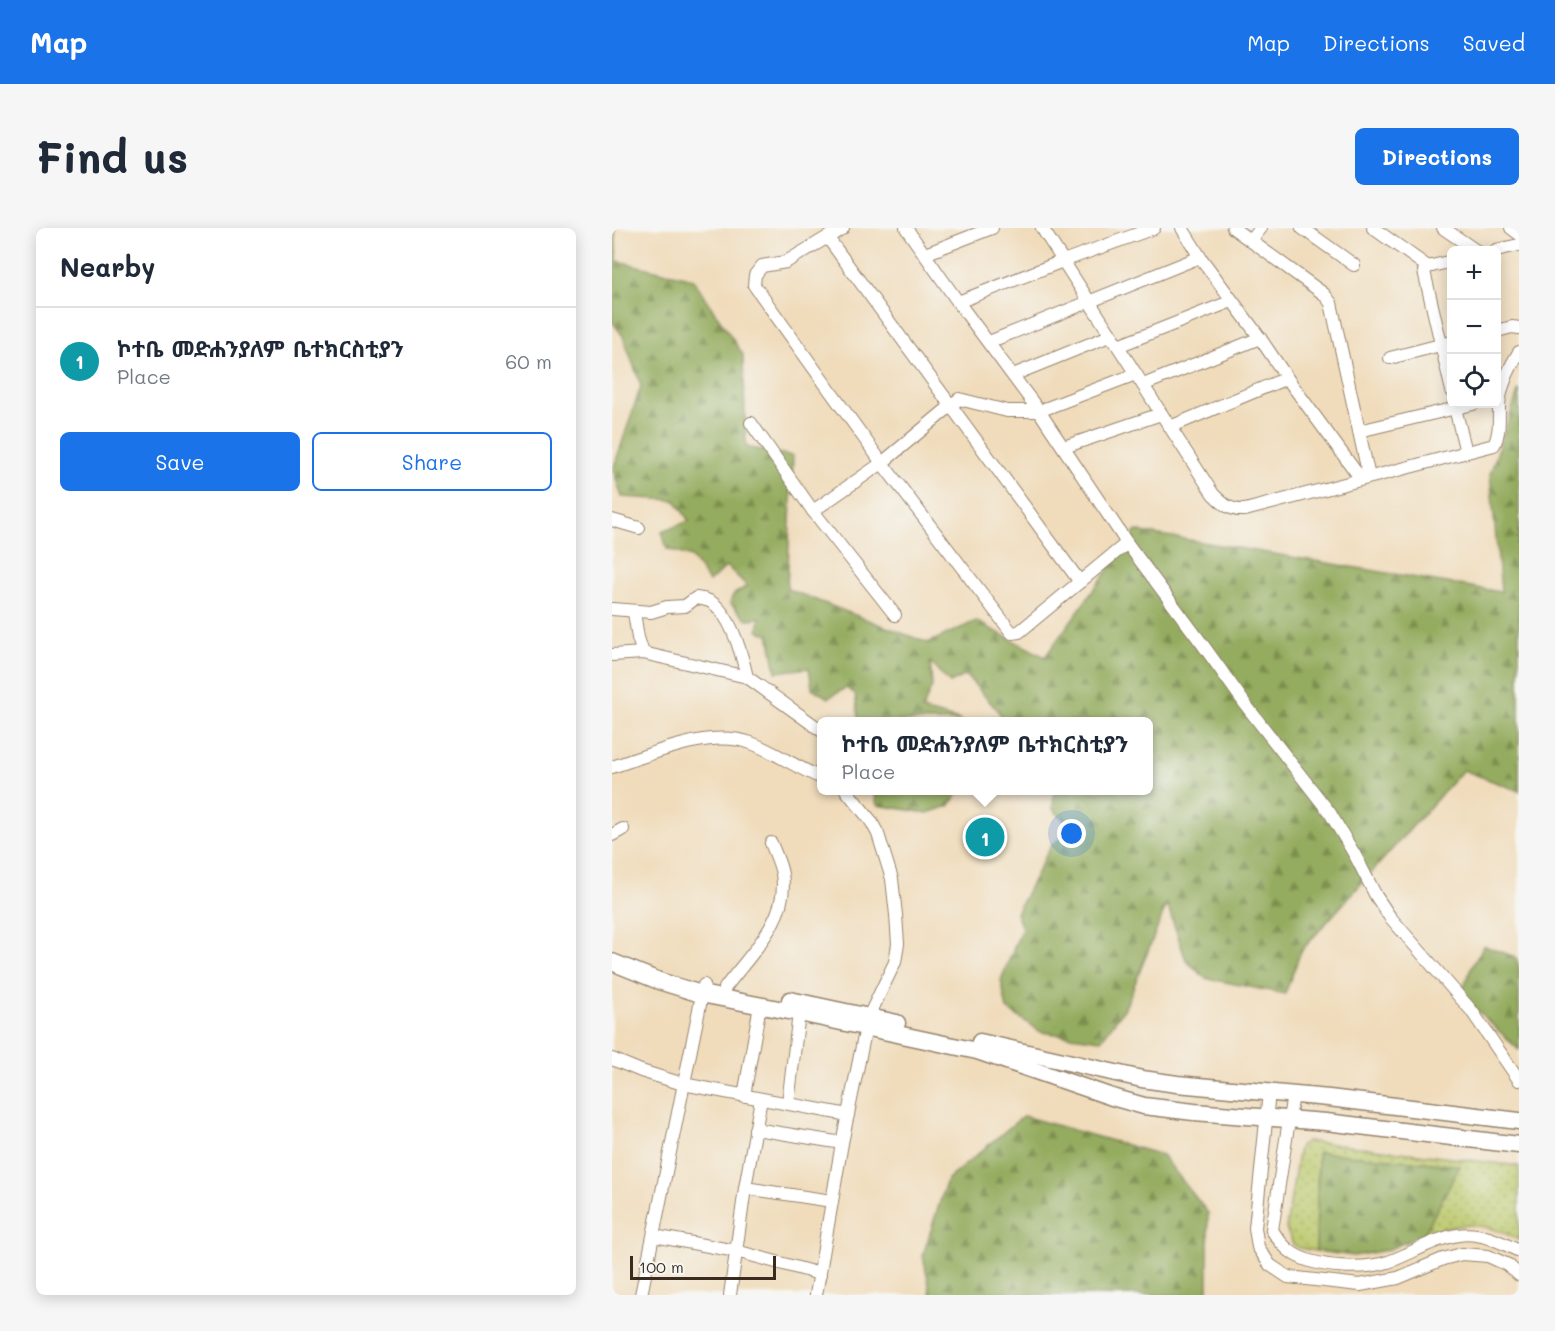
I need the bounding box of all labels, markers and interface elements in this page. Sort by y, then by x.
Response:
text: Map [30,24,87,60]
text: Map [1247,29,1290,56]
text: Directions [1323,29,1430,56]
text: Saved [1463,29,1525,56]
button: Directions [1355,128,1519,185]
text: Find us [36,129,188,184]
map controls [1447,246,1501,408]
button: + [1447,246,1501,300]
text: Nearby [60,250,155,284]
button: − [1447,300,1501,354]
text: ኮተቤ መድሐንያለም ቤተክርስቲያን [117,334,404,363]
text: 1 [75,348,84,374]
text: 60 m [505,348,552,374]
button: locate [1447,354,1501,408]
text: Place [117,363,171,389]
button: Save [60,432,300,491]
button: Share [312,432,552,491]
popup [817,717,1153,795]
text: ኮተቤ መድሐንያለም ቤተክርስቲያን [842,729,1128,758]
text: Place [842,758,895,784]
pin: 1 [966,814,1004,860]
your location [1057,819,1086,848]
scale bar [630,1253,776,1280]
text: 100 m [639,1256,684,1277]

